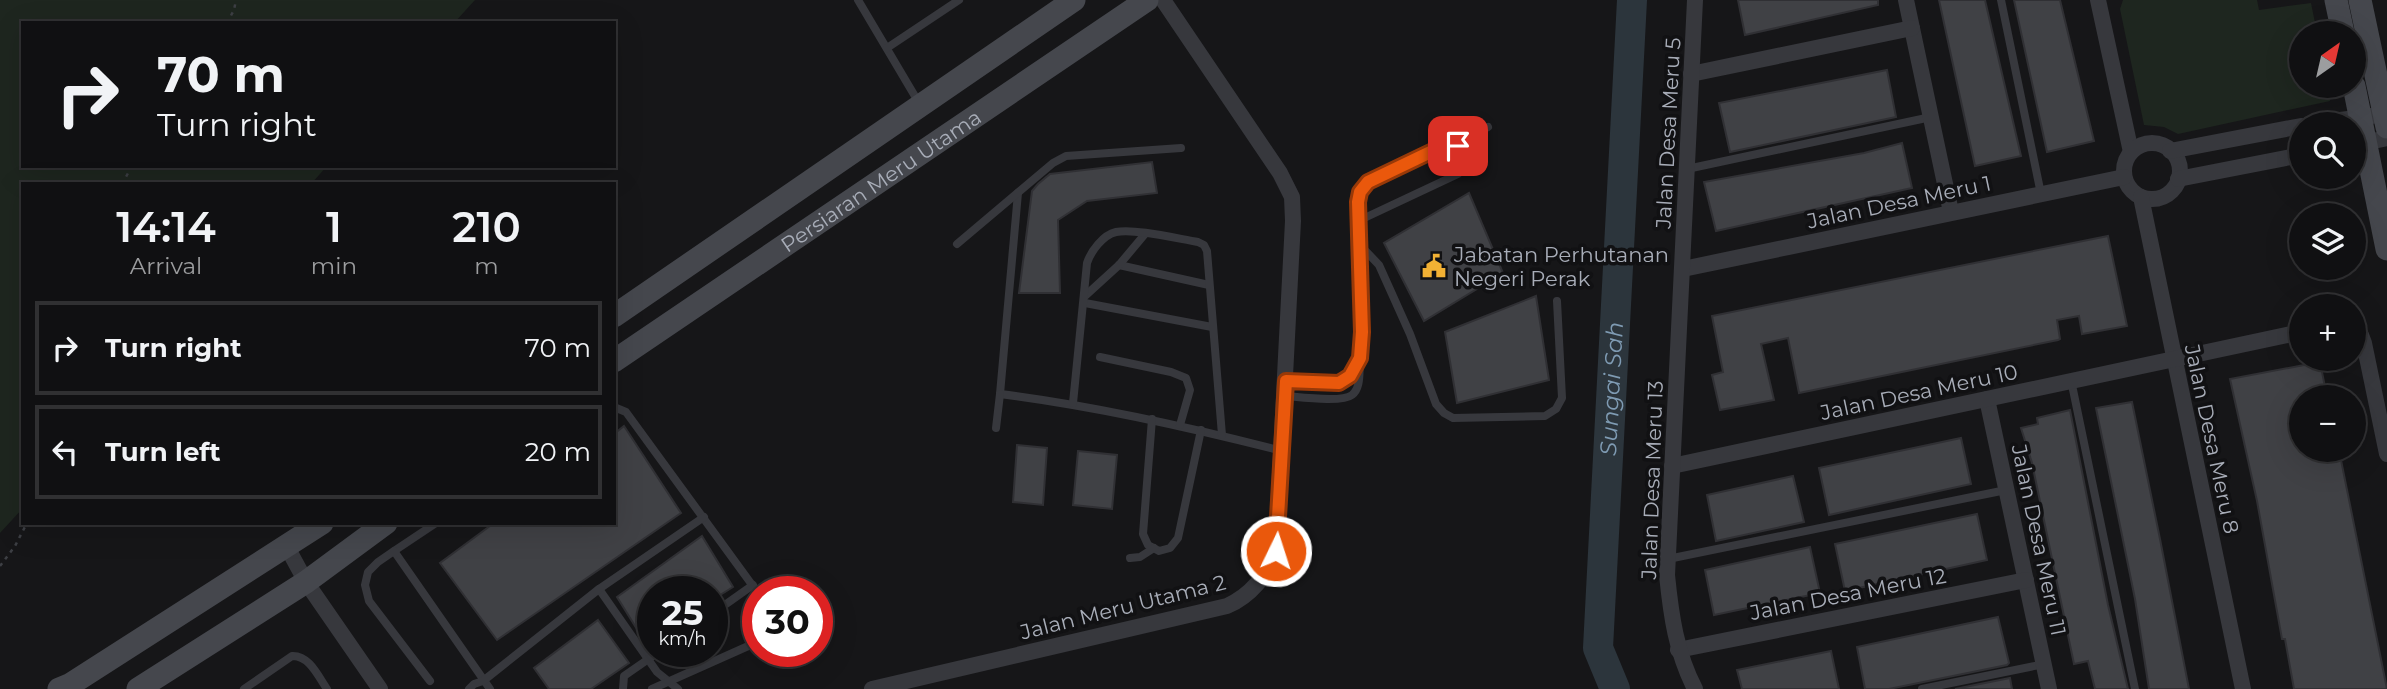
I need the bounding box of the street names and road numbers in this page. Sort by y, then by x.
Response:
street label: Jalan Desa Meru 5 [1650,37,1685,230]
street label: Persiaran Meru Utama [776,104,986,257]
street label: Jalan Desa Meru 1 [1804,170,1993,234]
street label: Jalan Desa Meru 8 [2180,341,2244,536]
street label: Jalan Desa Meru 10 [1817,359,2020,425]
street label: Jalan Desa Meru 13 [1636,380,1668,581]
street label: Jalan Desa Meru 11 [2006,441,2071,638]
street label: Jalan Desa Meru 12 [1747,563,1948,625]
street label: Jalan Meru Utama 2 [1017,569,1228,645]

